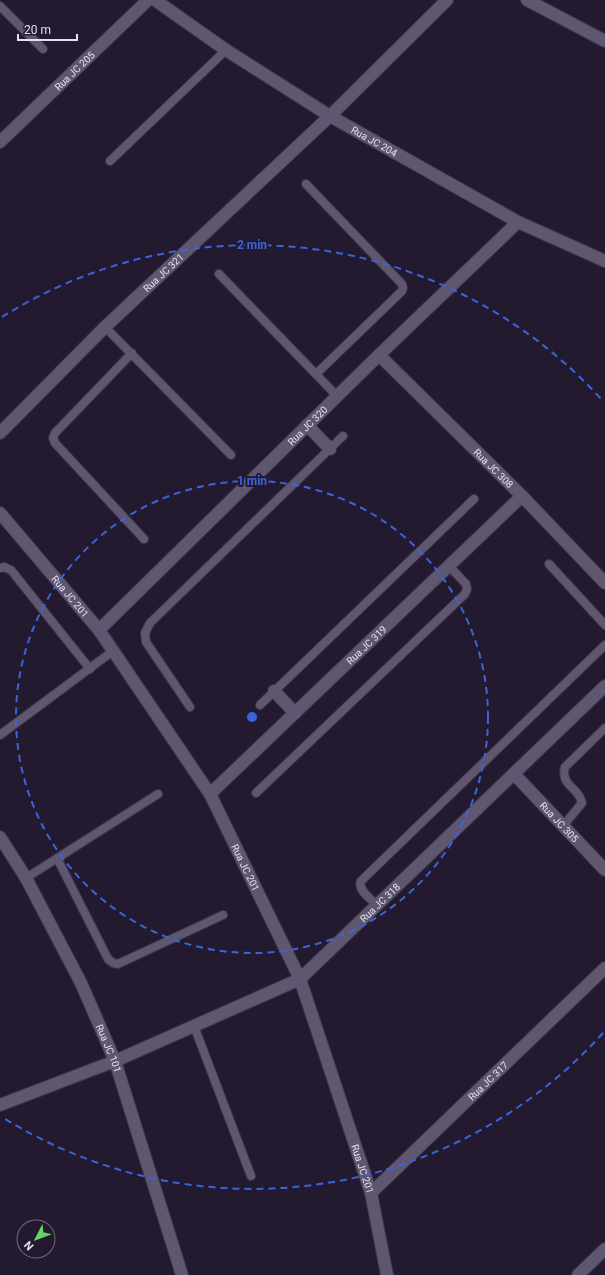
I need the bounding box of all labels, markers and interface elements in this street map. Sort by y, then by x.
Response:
scale bar [18,16,77,42]
text: 20 m [24,23,51,37]
street label: Rua JC 205 [52,49,97,92]
street label: Rua JC 204 [349,124,400,159]
text: 2 min [237,238,267,252]
street label: Rua JC 321 [141,251,186,294]
street label: Rua JC 320 [285,403,330,447]
street label: Rua JC 308 [472,446,516,490]
text: 1 min [237,474,267,488]
street label: Rua JC 201 [50,573,91,619]
street label: Rua JC 319 [344,623,388,666]
centre of rings [245,710,259,724]
street label: Rua JC 305 [538,800,581,844]
street label: Rua JC 201 [230,842,262,893]
street label: Rua JC 318 [357,881,402,924]
street label: Rua JC 101 [94,1022,124,1073]
street label: Rua JC 317 [466,1059,510,1102]
street label: Rua JC 201 [350,1143,376,1195]
north arrow [16,1219,56,1259]
text: N [21,1238,36,1253]

